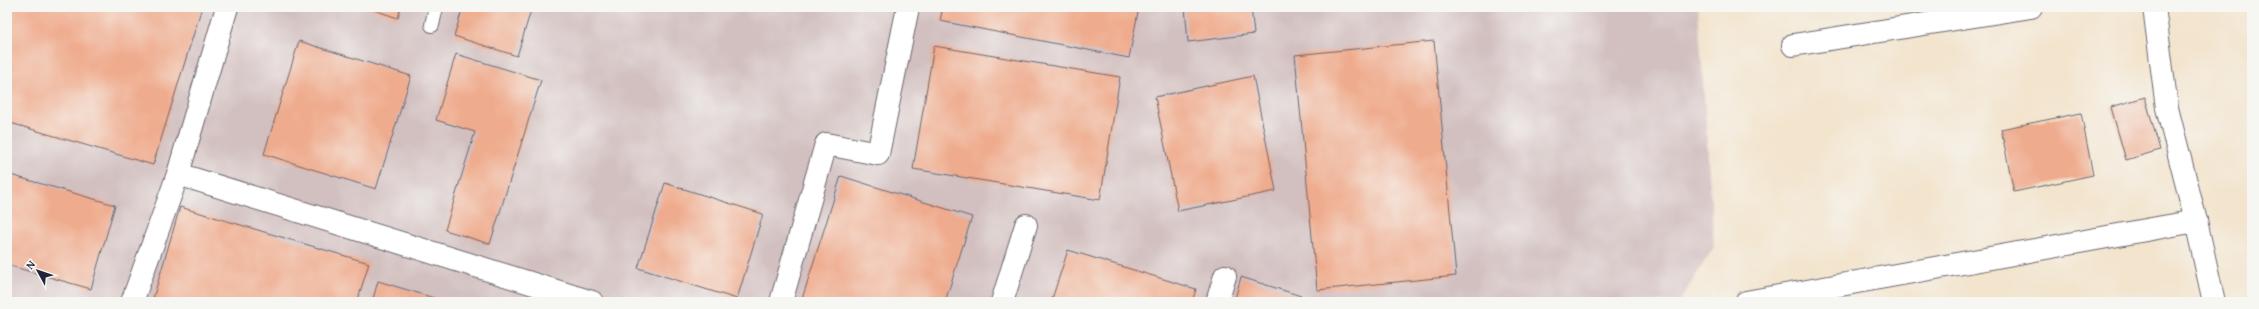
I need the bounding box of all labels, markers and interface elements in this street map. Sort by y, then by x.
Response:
north arrow [18,251,58,291]
text: N [22,256,39,273]

